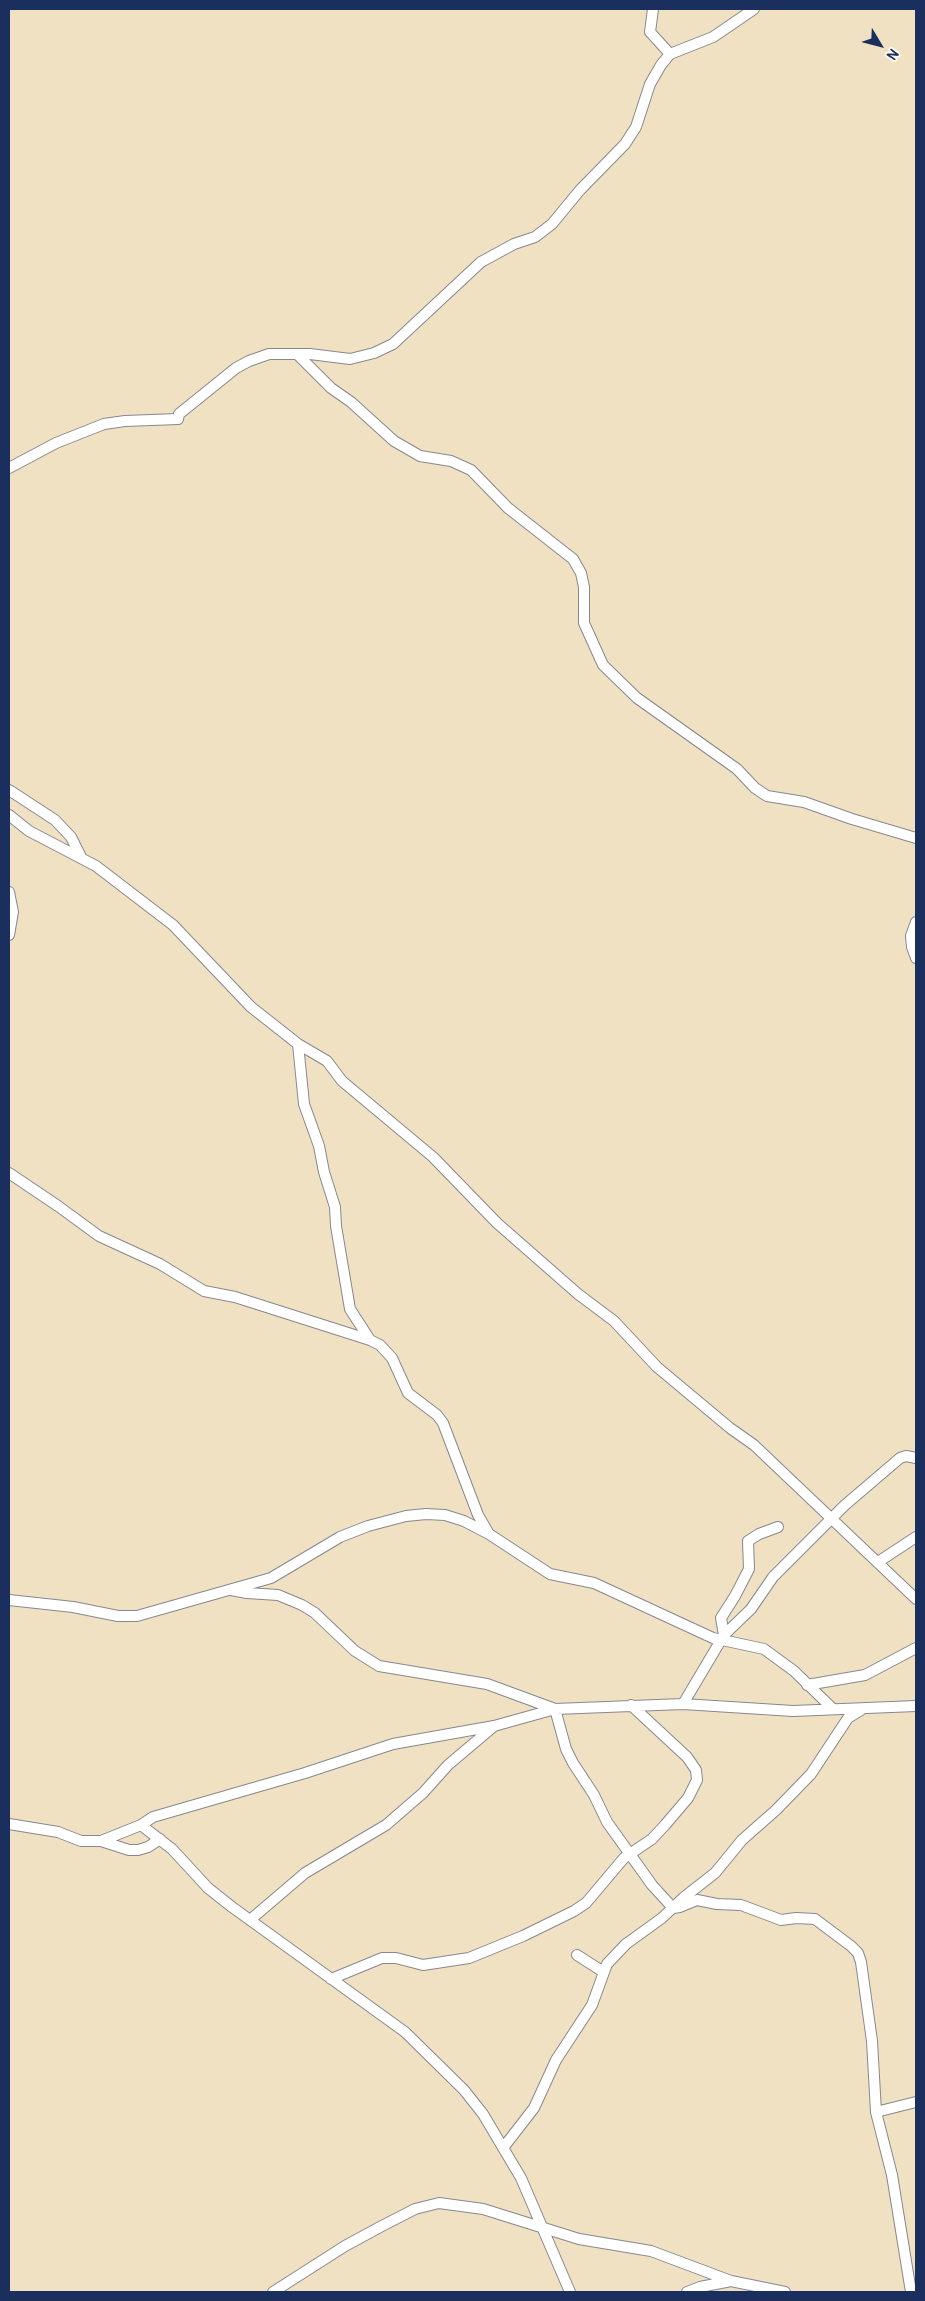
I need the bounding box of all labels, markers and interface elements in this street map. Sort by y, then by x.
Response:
north arrow [855,20,905,70]
text: N [883,45,902,63]

